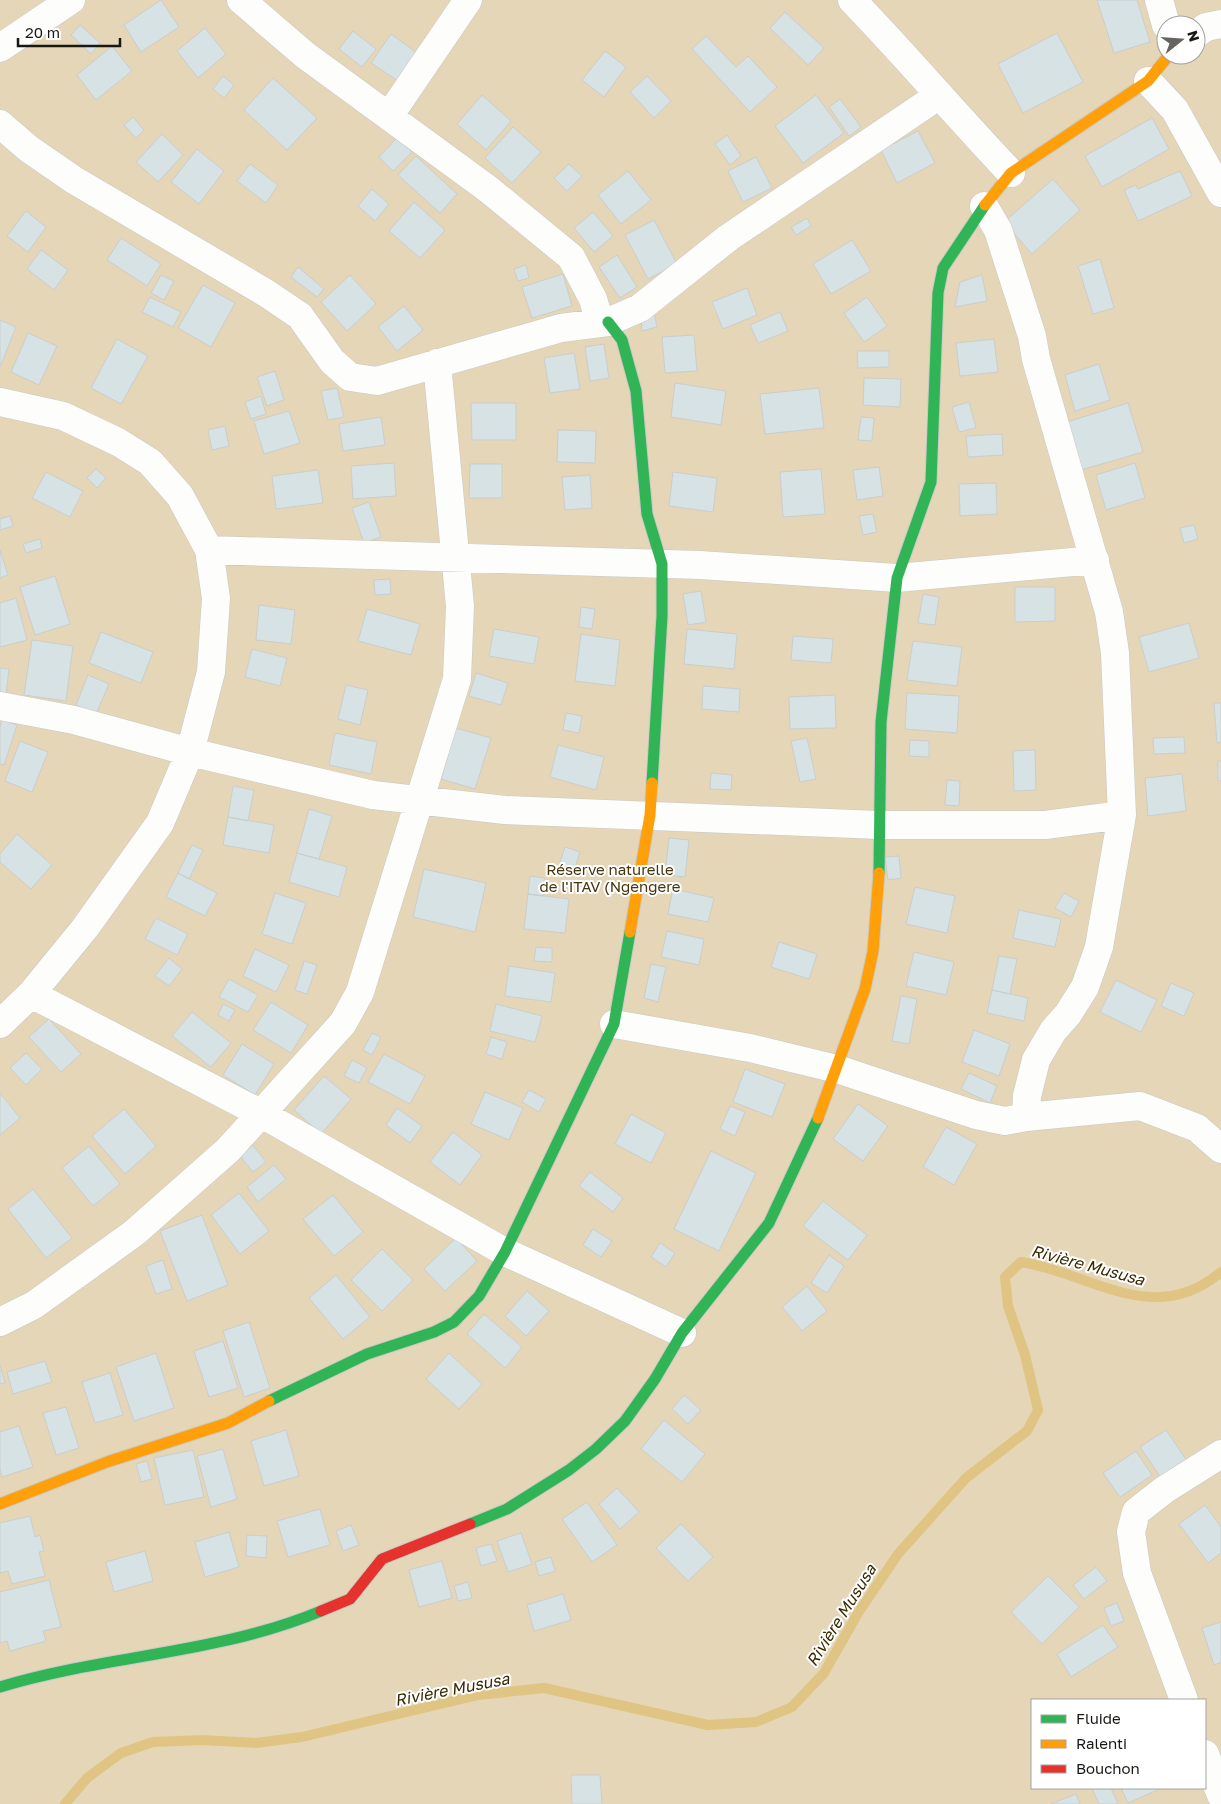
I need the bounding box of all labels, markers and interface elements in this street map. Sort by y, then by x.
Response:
scale bar [18,15,120,47]
north arrow [1156,15,1206,65]
text: 20 m [25,23,60,41]
text: N [1184,28,1204,44]
park label: Réserve naturelle de l'ITAV (Ngengere [539,860,681,895]
water label: Rivière Mususa [1029,1240,1148,1290]
water label: Rivière Mususa [802,1560,881,1670]
water label: Rivière Mususa [393,1668,512,1710]
legend [1031,1699,1206,1789]
text: Fluide [1076,1709,1121,1727]
text: Ralenti [1076,1734,1127,1752]
text: Bouchon [1076,1759,1140,1777]

